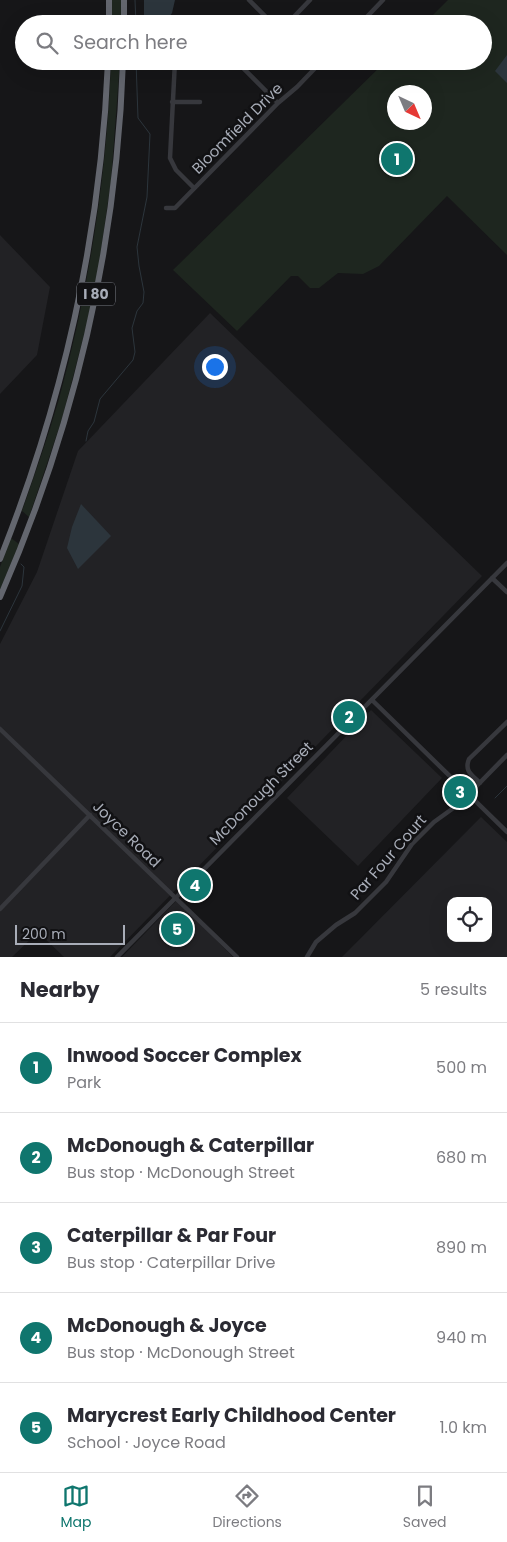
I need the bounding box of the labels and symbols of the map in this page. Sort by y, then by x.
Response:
street label: Bloomfield Drive [187,78,287,178]
north arrow [387,85,432,130]
pin: 1 [381,140,413,178]
road number: I 80 [77,282,115,306]
your location [202,354,228,380]
pin: 2 [333,698,365,736]
street label: McDonough Street [205,737,317,849]
pin: 3 [444,773,476,811]
street label: Joyce Road [88,796,166,872]
street label: Par Four Court [345,810,431,904]
pin: 4 [179,866,211,904]
pin: 5 [161,910,193,948]
scale bar [15,922,125,945]

